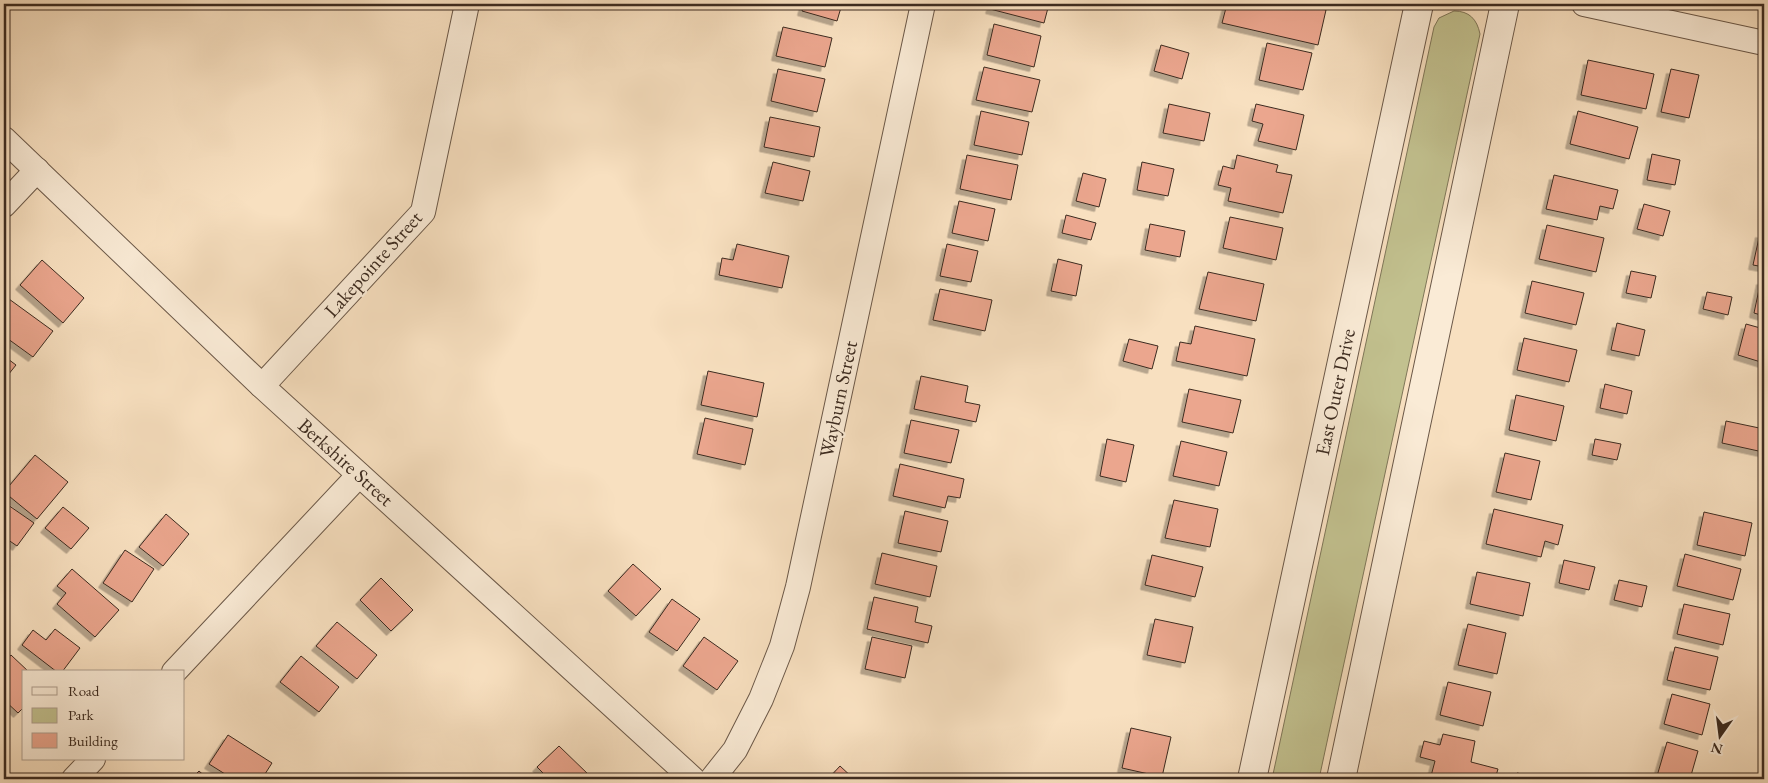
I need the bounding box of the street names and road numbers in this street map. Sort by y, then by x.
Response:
street label: Lakepointe Street [318,205,428,323]
street label: East Outer Drive [1309,326,1361,458]
street label: Wayburn Street [813,337,863,460]
street label: Berkshire Street [293,412,400,512]

